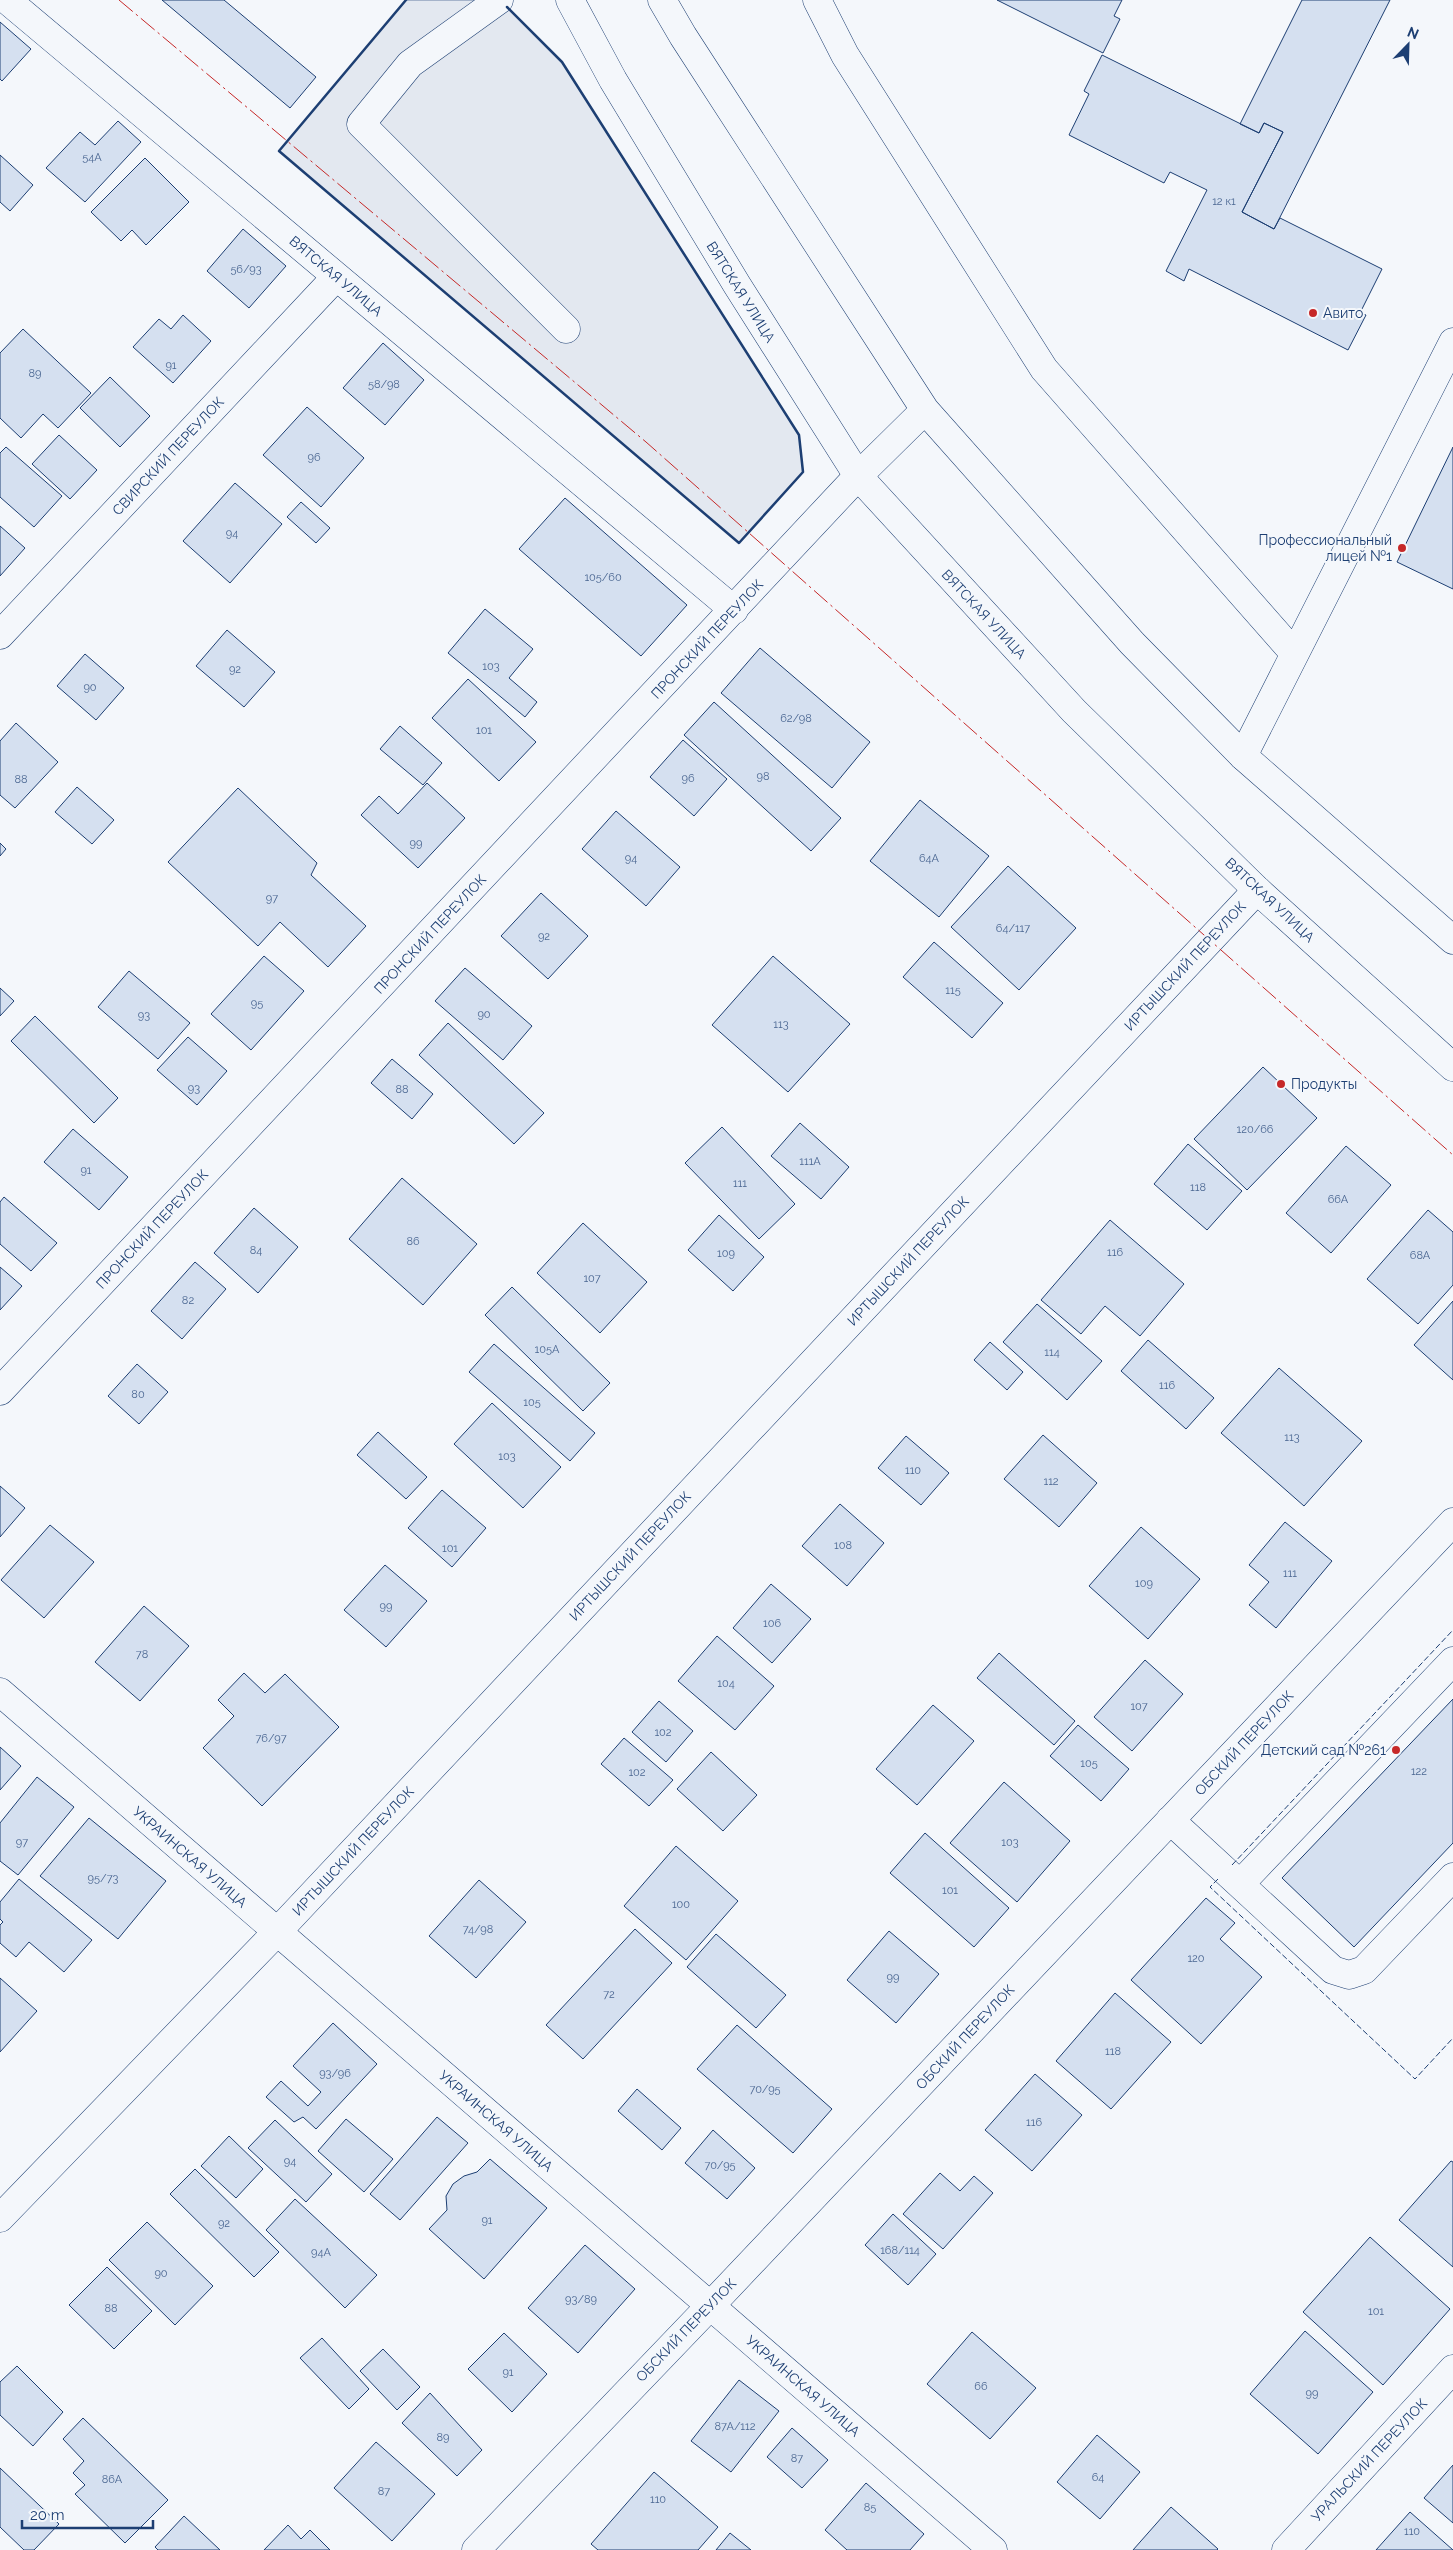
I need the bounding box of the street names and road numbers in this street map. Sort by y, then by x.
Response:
street label: ВЯТСКАЯ УЛИЦА [286,233,386,320]
street label: ВЯТСКАЯ УЛИЦА [703,239,779,346]
street label: СВИРСКИЙ ПЕРЕУЛОК [108,393,227,518]
street label: ВЯТСКАЯ УЛИЦА [939,566,1030,662]
street label: ПРОНСКИЙ ПЕРЕУЛОК [647,575,766,702]
street label: ВЯТСКАЯ УЛИЦА [1222,855,1318,946]
street label: ПРОНСКИЙ ПЕРЕУЛОК [370,870,489,997]
street label: ИРТЫШСКИЙ ПЕРЕУЛОК [1120,897,1249,1034]
street label: ПРОНСКИЙ ПЕРЕУЛОК [92,1165,211,1292]
street label: ИРТЫШСКИЙ ПЕРЕУЛОК [843,1192,972,1329]
street label: ИРТЫШСКИЙ ПЕРЕУЛОК [565,1487,694,1624]
street label: ОБСКИЙ ПЕРЕУЛОК [1191,1687,1297,1799]
street label: ИРТЫШСКИЙ ПЕРЕУЛОК [288,1782,417,1919]
street label: УКРАИНСКАЯ УЛИЦА [130,1803,251,1911]
street label: ОБСКИЙ ПЕРЕУЛОК [912,1981,1018,2093]
street label: УКРАИНСКАЯ УЛИЦА [436,2067,557,2175]
street label: ОБСКИЙ ПЕРЕУЛОК [632,2274,739,2385]
street label: УКРАИНСКАЯ УЛИЦА [743,2332,864,2440]
street label: УРАЛЬСКИЙ ПЕРЕУЛОК [1307,2394,1430,2525]

